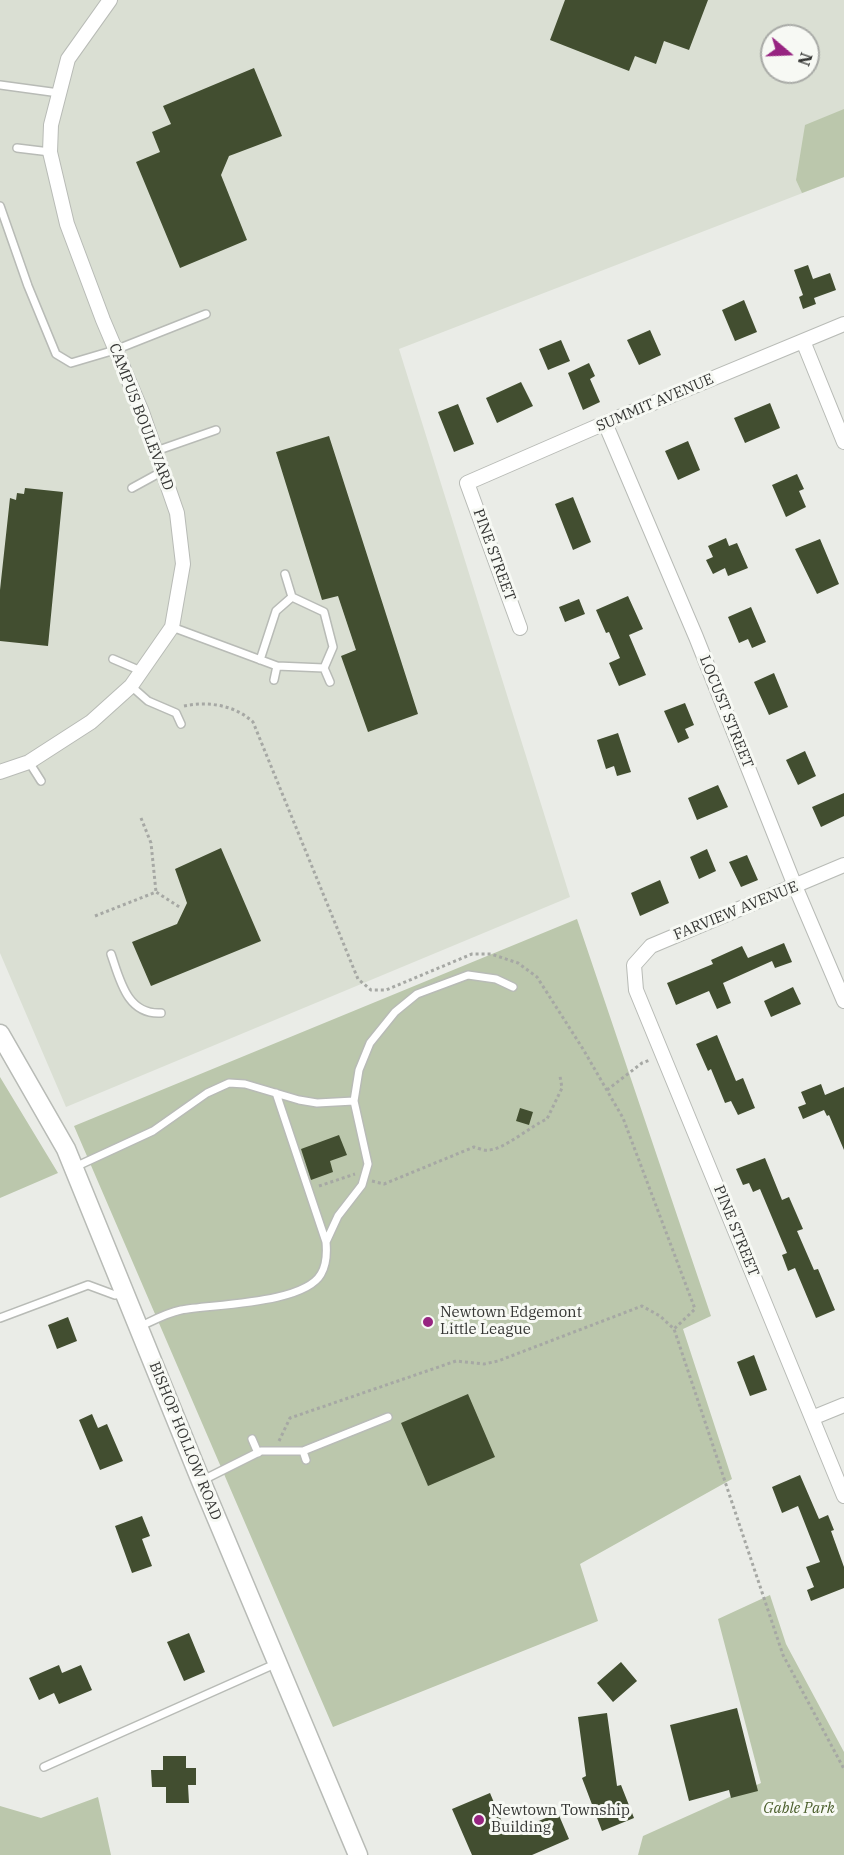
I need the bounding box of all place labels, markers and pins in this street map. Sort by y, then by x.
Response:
place label: Newtown Edgemont Little League [440,1304,582,1339]
marker: Newtown Edgemont Little League [421,1315,435,1329]
place label: Newtown Township Building [491,1802,630,1837]
marker: Newtown Township Building [472,1813,486,1827]

